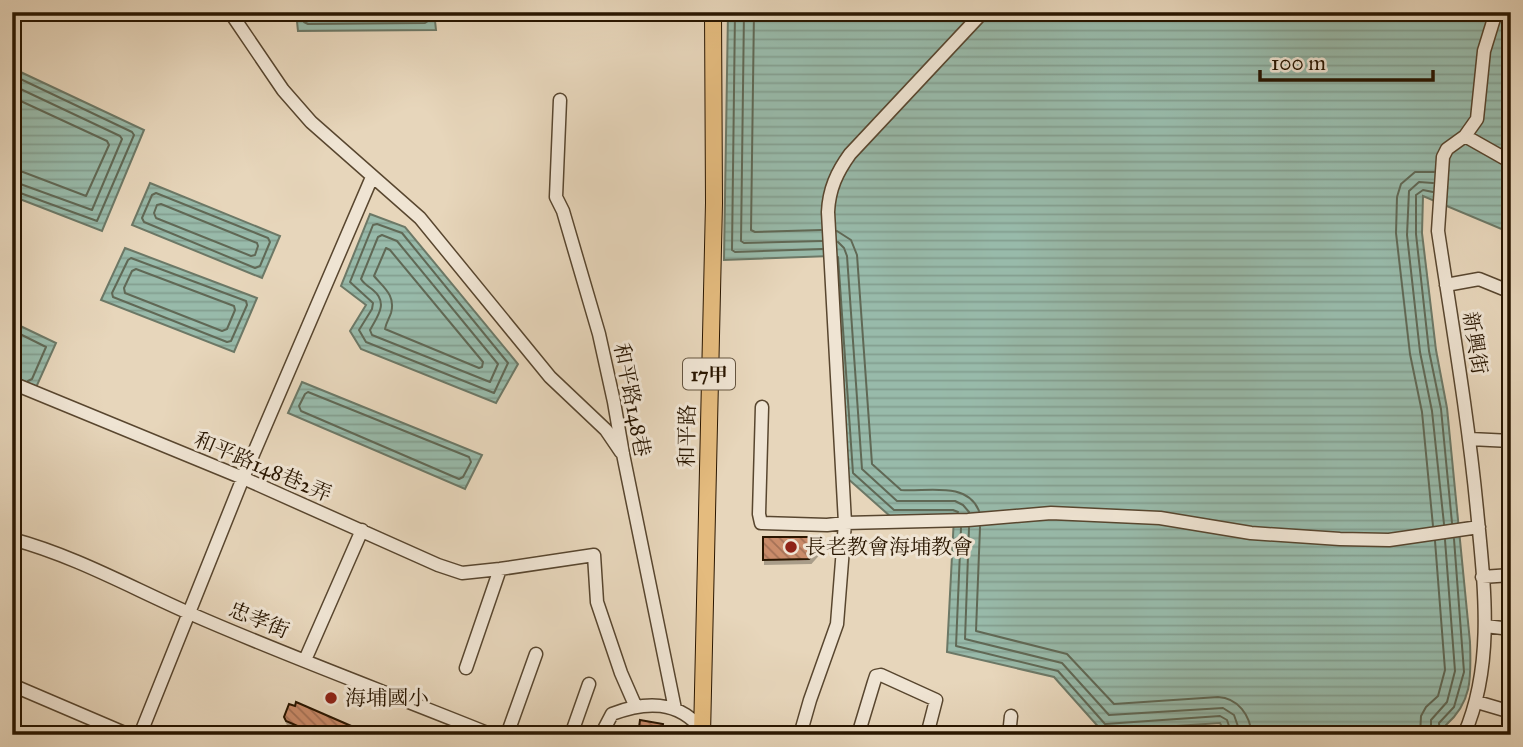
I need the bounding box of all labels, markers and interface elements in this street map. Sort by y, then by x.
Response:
scale bar [1260,38,1434,82]
text: 100 m [1271,50,1326,76]
street label: 新興街 [1457,310,1493,376]
street label: 和平路148巷 [608,341,656,459]
road number: 17甲 [683,358,735,390]
street label: 和平路 [673,404,701,468]
street label: 和平路148巷2弄 [190,426,336,508]
place label: 長老教會海埔教會 [805,534,973,560]
marker: 長老教會海埔教會 [783,539,799,555]
street label: 忠孝街 [225,596,293,644]
place label: 海埔國小 [345,685,429,711]
marker: 海埔國小 [323,690,339,706]

